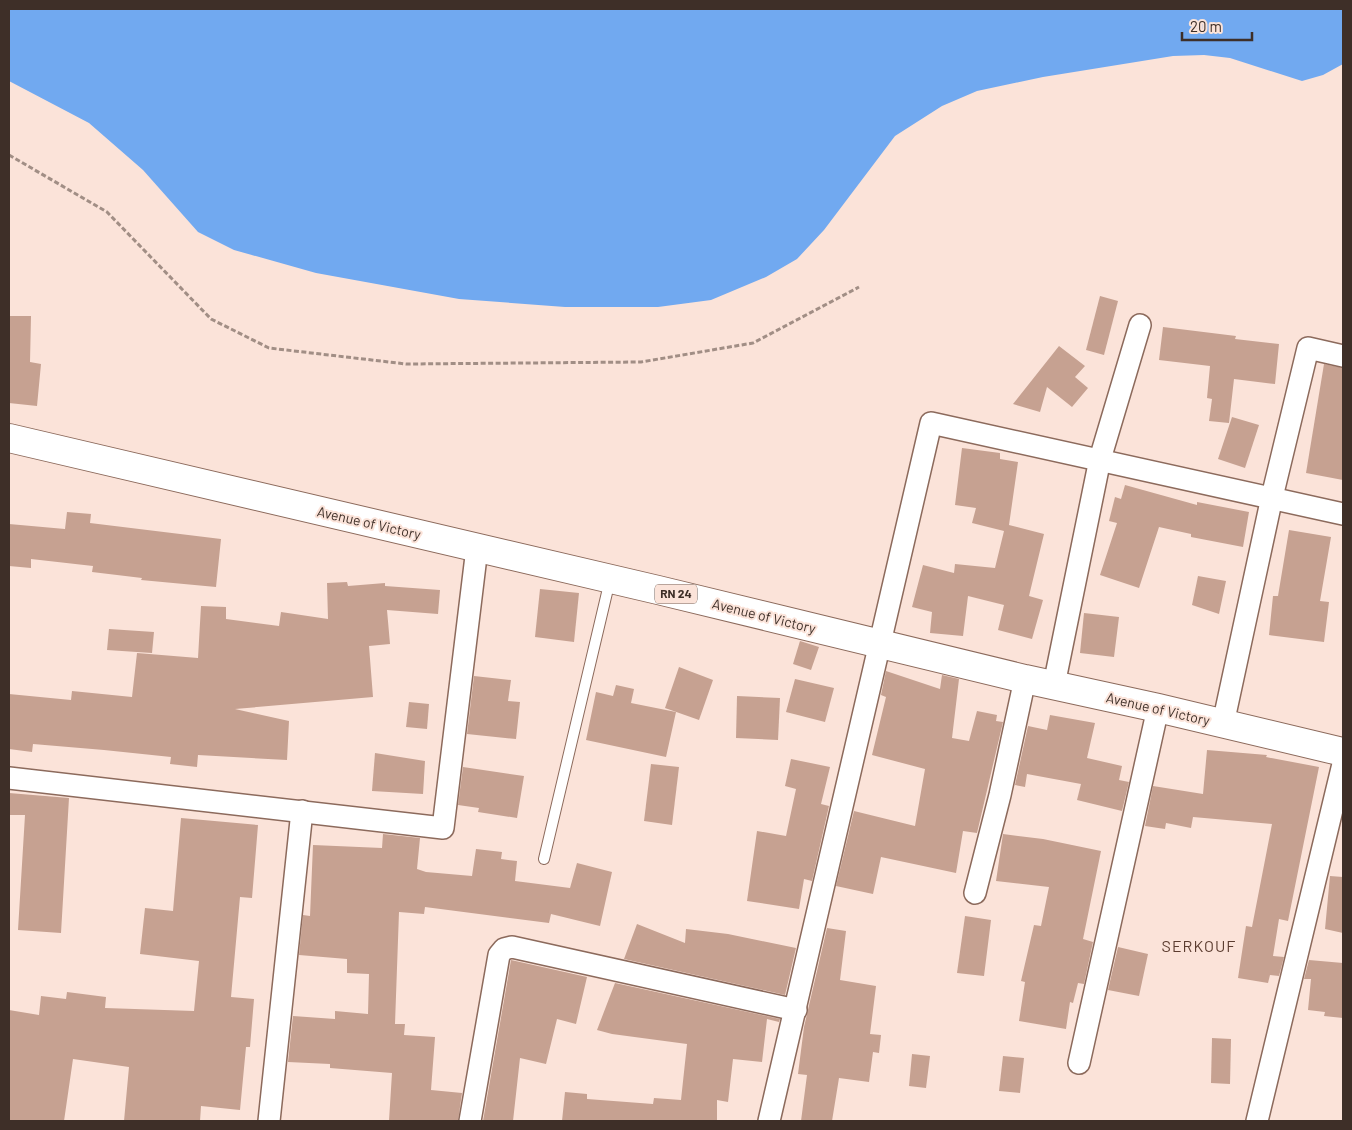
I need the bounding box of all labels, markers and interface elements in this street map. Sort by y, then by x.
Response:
scale bar [1182,10,1252,42]
text: 20 m [1190,17,1222,35]
street label: Avenue of Victory [315,502,423,543]
road number: RN 24 [655,584,697,604]
street label: Avenue of Victory [711,594,818,637]
street label: Avenue of Victory [1104,688,1212,729]
district label: SERKOUF [1162,936,1236,955]

